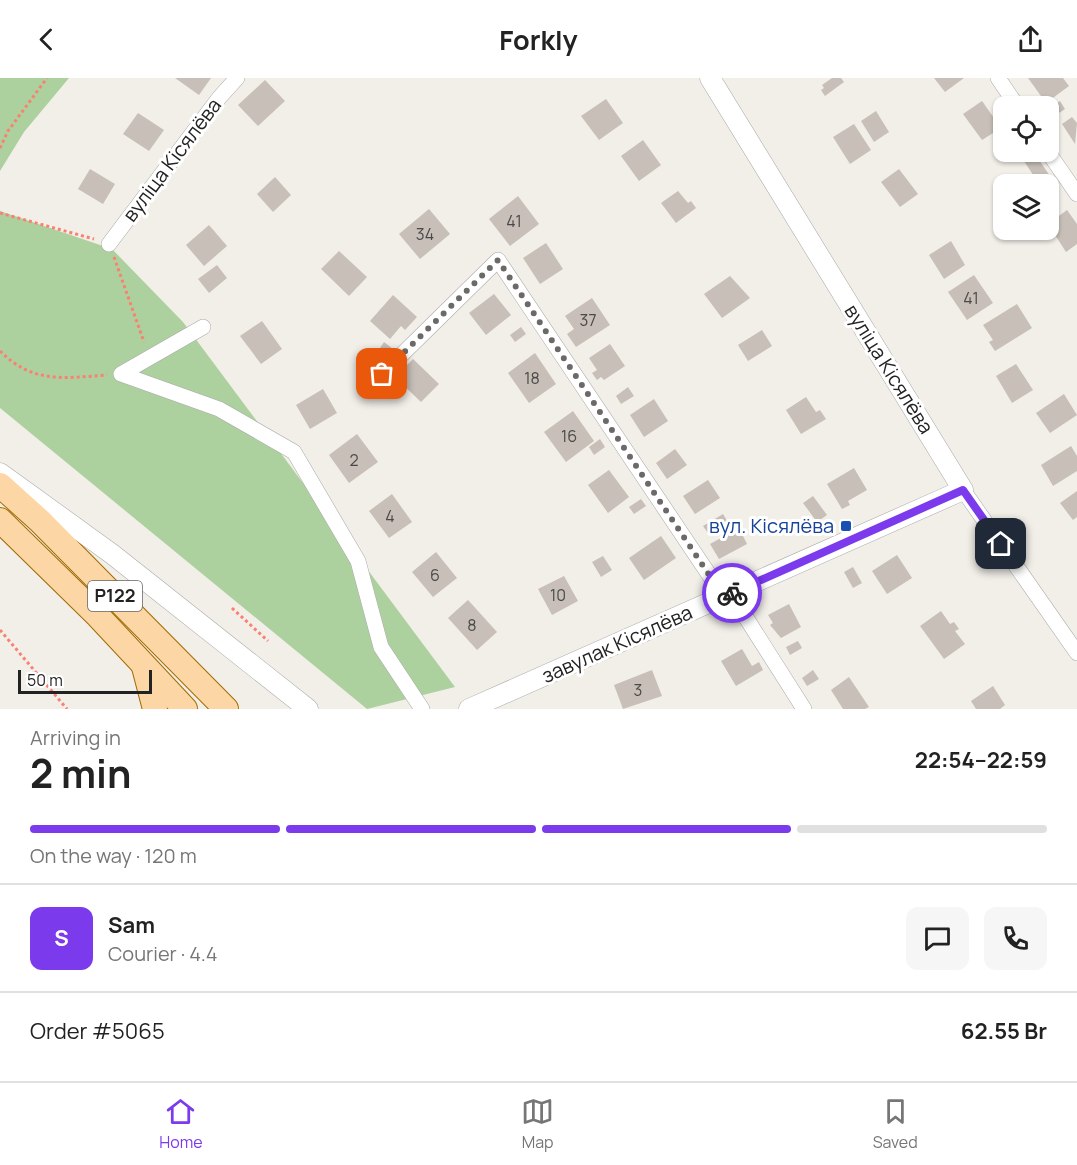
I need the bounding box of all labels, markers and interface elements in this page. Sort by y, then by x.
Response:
text: Forkly [499,21,578,58]
icon: back [30,23,63,56]
icon: share [1014,23,1047,56]
street label: вуліца Кісялёва [116,92,227,227]
map controls [993,96,1059,240]
button: locate [993,96,1059,162]
button: layers [993,174,1059,240]
house number: 41 [506,210,522,232]
house number: 34 [416,223,434,245]
house number: 41 [963,287,979,309]
street label: вуліца Кісялёва [839,299,940,439]
house number: 37 [580,309,596,331]
pin [356,348,407,399]
icon: bag [365,357,398,390]
house number: 18 [524,367,540,389]
house number: 16 [561,425,577,447]
house number: 2 [349,449,359,471]
house number: 4 [385,505,395,527]
place label: вул. Кісялёва [709,512,834,539]
pin [975,518,1026,569]
marker: вул. Кісялёва [839,519,853,533]
icon: home [984,527,1017,560]
courier [702,563,762,623]
house number: 6 [430,564,440,586]
icon: bike [716,577,749,610]
road number: Р122 [88,581,142,611]
house number: 10 [550,584,566,606]
street label: завулак Кісялёва [537,598,696,689]
house number: 8 [467,614,477,636]
scale bar [18,667,152,694]
text: 50 m [27,669,63,691]
house number: 3 [634,679,642,701]
text: Arriving in [30,724,121,751]
text: 22:54–22:59 [915,745,1047,775]
text: 2 min [30,746,131,800]
text: On the way · 120 m [30,842,197,869]
button: chat [906,907,969,970]
button: phone [984,907,1047,970]
text: Sam [108,910,155,940]
text: S [54,923,69,953]
text: Courier · 4.4 [108,940,218,967]
text: Order #5065 [30,1016,165,1046]
text: 62.55 Br [961,1016,1047,1046]
tab: Home [159,1095,203,1153]
tab: Map [521,1095,554,1153]
tab: Saved [873,1095,918,1153]

